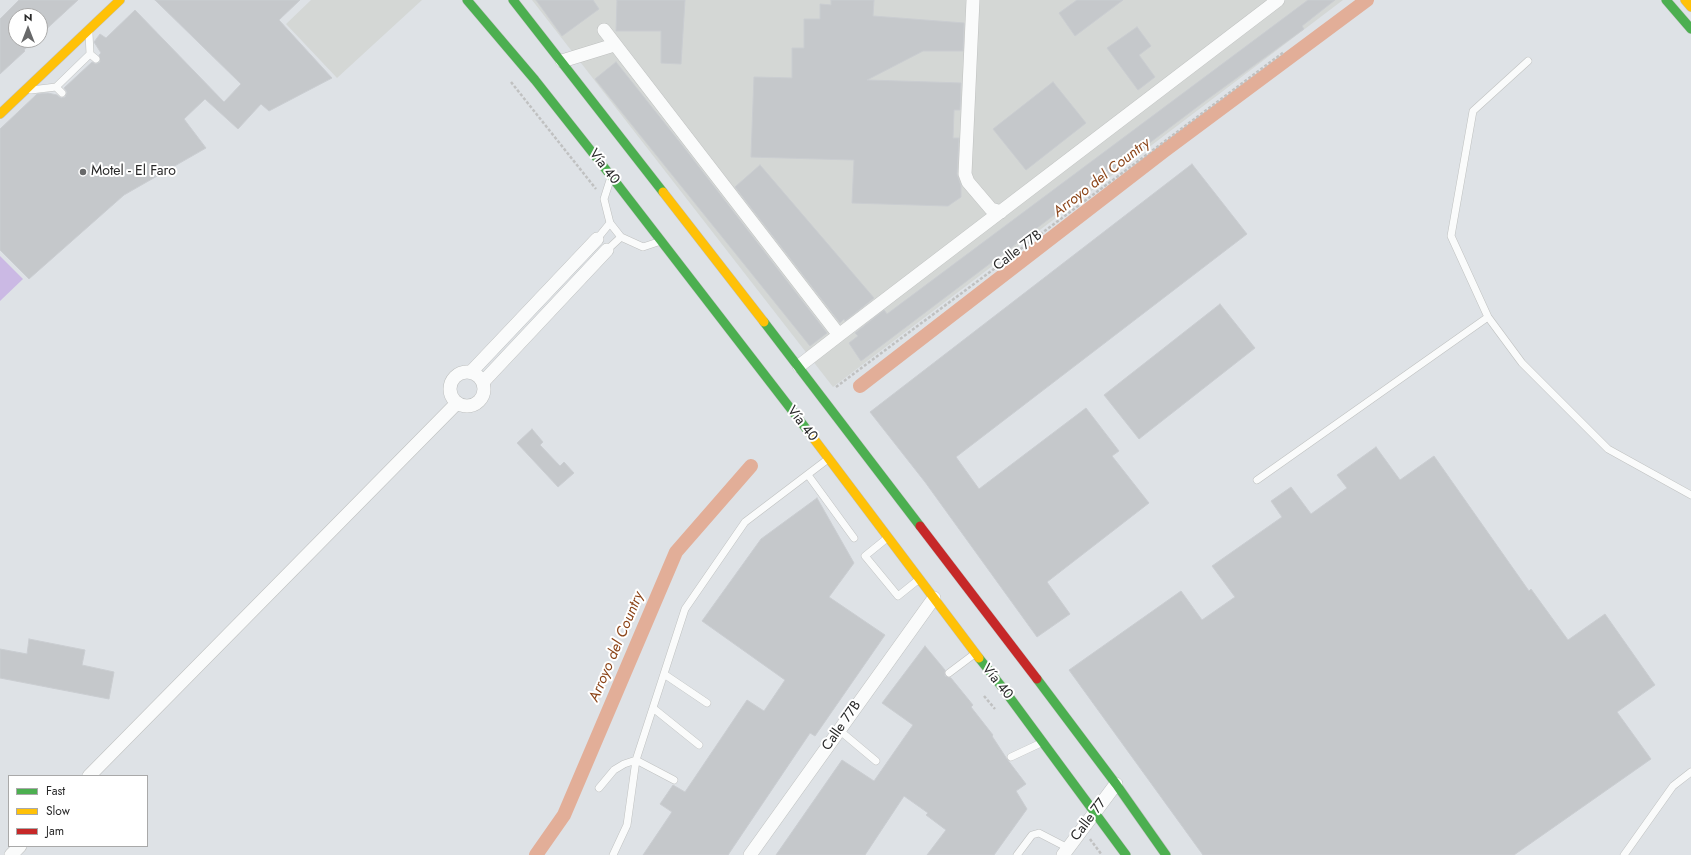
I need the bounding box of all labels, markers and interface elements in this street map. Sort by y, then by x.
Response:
north arrow [8,8,48,48]
text: N [24,9,32,25]
water label: Arroyo del Country [1050,135,1154,221]
street label: Vía 40 [585,146,623,188]
place label: Motel - El Faro [91,164,176,180]
marker: Motel - El Faro [78,167,88,177]
street label: Calle 77B [990,227,1046,275]
street label: Vía 40 [783,403,821,445]
water label: Arroyo del Country [586,589,648,705]
street label: Vía 40 [978,661,1016,703]
street label: Calle 77B [819,698,865,754]
legend [8,775,148,847]
text: Fast [46,782,65,800]
street label: Calle 77 [1068,795,1110,845]
text: Slow [46,802,70,820]
text: Jam [46,822,64,840]

